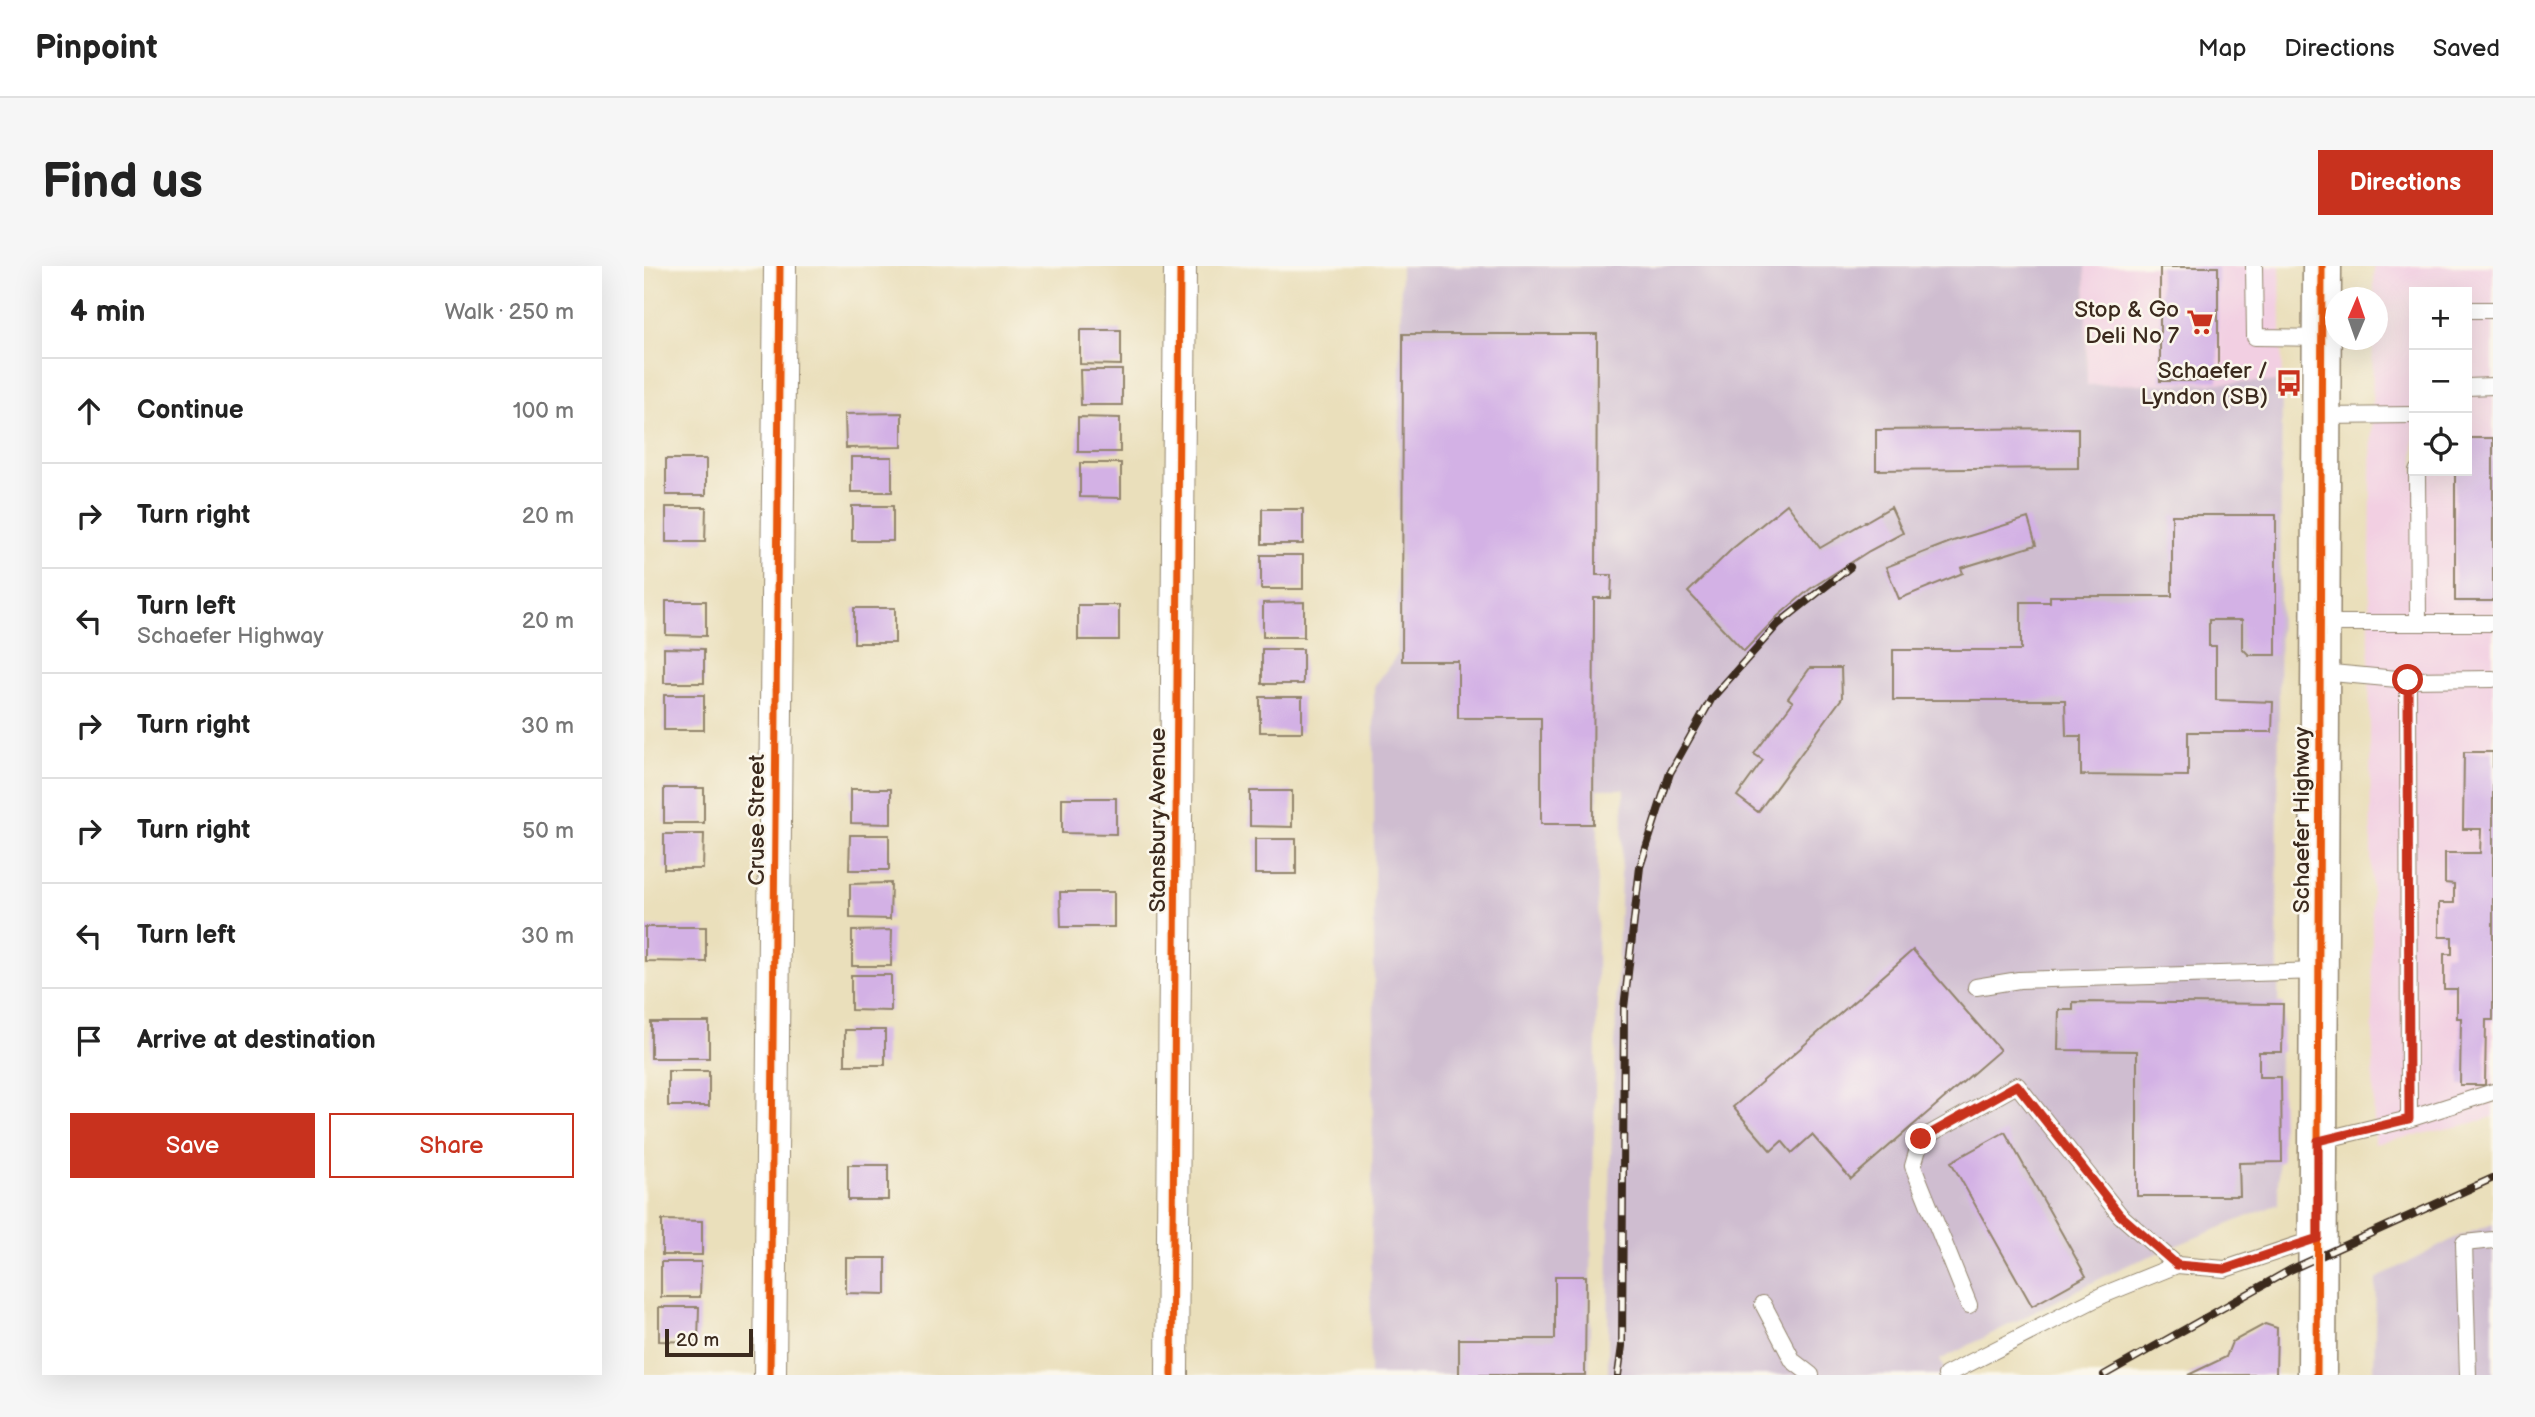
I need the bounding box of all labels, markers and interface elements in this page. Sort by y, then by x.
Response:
text: Pinpoint [35,28,157,68]
text: Map [2198,34,2246,63]
text: Directions [2284,34,2395,63]
text: Saved [2433,34,2500,63]
button: Directions [2318,150,2493,215]
text: Find us [42,153,203,212]
north arrow [2325,287,2388,350]
map controls [2409,287,2472,476]
button: + [2409,287,2472,350]
text: 4 min [70,294,145,330]
place label: Stop & Go Deli No 7 [2074,296,2180,350]
text: Walk · 250 m [444,298,574,326]
supermarket icon: Stop & Go Deli No 7 [2185,307,2215,337]
button: − [2409,350,2472,413]
place label: Schaefer / Lyndon (SB) [2140,357,2268,411]
bus stop icon: Schaefer / Lyndon (SB) [2274,368,2304,398]
icon: ahead [70,392,108,430]
text: Continue [137,395,244,426]
text: 100 m [513,397,574,425]
button: locate [2409,413,2472,476]
icon: right [70,497,108,535]
text: Turn right [137,500,250,531]
text: 20 m [522,502,574,530]
text: Turn left [137,591,236,622]
icon: left [70,602,108,640]
text: 20 m [522,607,574,635]
text: Schaefer Highway [137,622,324,650]
route start [2392,664,2423,695]
icon: right [70,707,108,745]
text: Turn right [137,710,250,741]
text: 30 m [521,712,574,740]
street label: Schaefer Highway [2288,726,2316,913]
street label: Stansbury Avenue [1144,728,1172,912]
street label: Cruse Street [743,754,771,886]
icon: right [70,812,108,850]
text: Turn right [137,815,250,846]
text: 50 m [522,817,574,845]
icon: left [70,917,108,955]
text: Turn left [137,920,236,951]
text: 30 m [521,922,574,950]
icon: arrive [70,1022,108,1060]
text: Arrive at destination [137,1025,376,1056]
button: Save [70,1113,315,1178]
button: Share [329,1113,574,1178]
route end [1905,1123,1936,1154]
scale bar [665,1326,752,1358]
text: 20 m [676,1329,719,1352]

